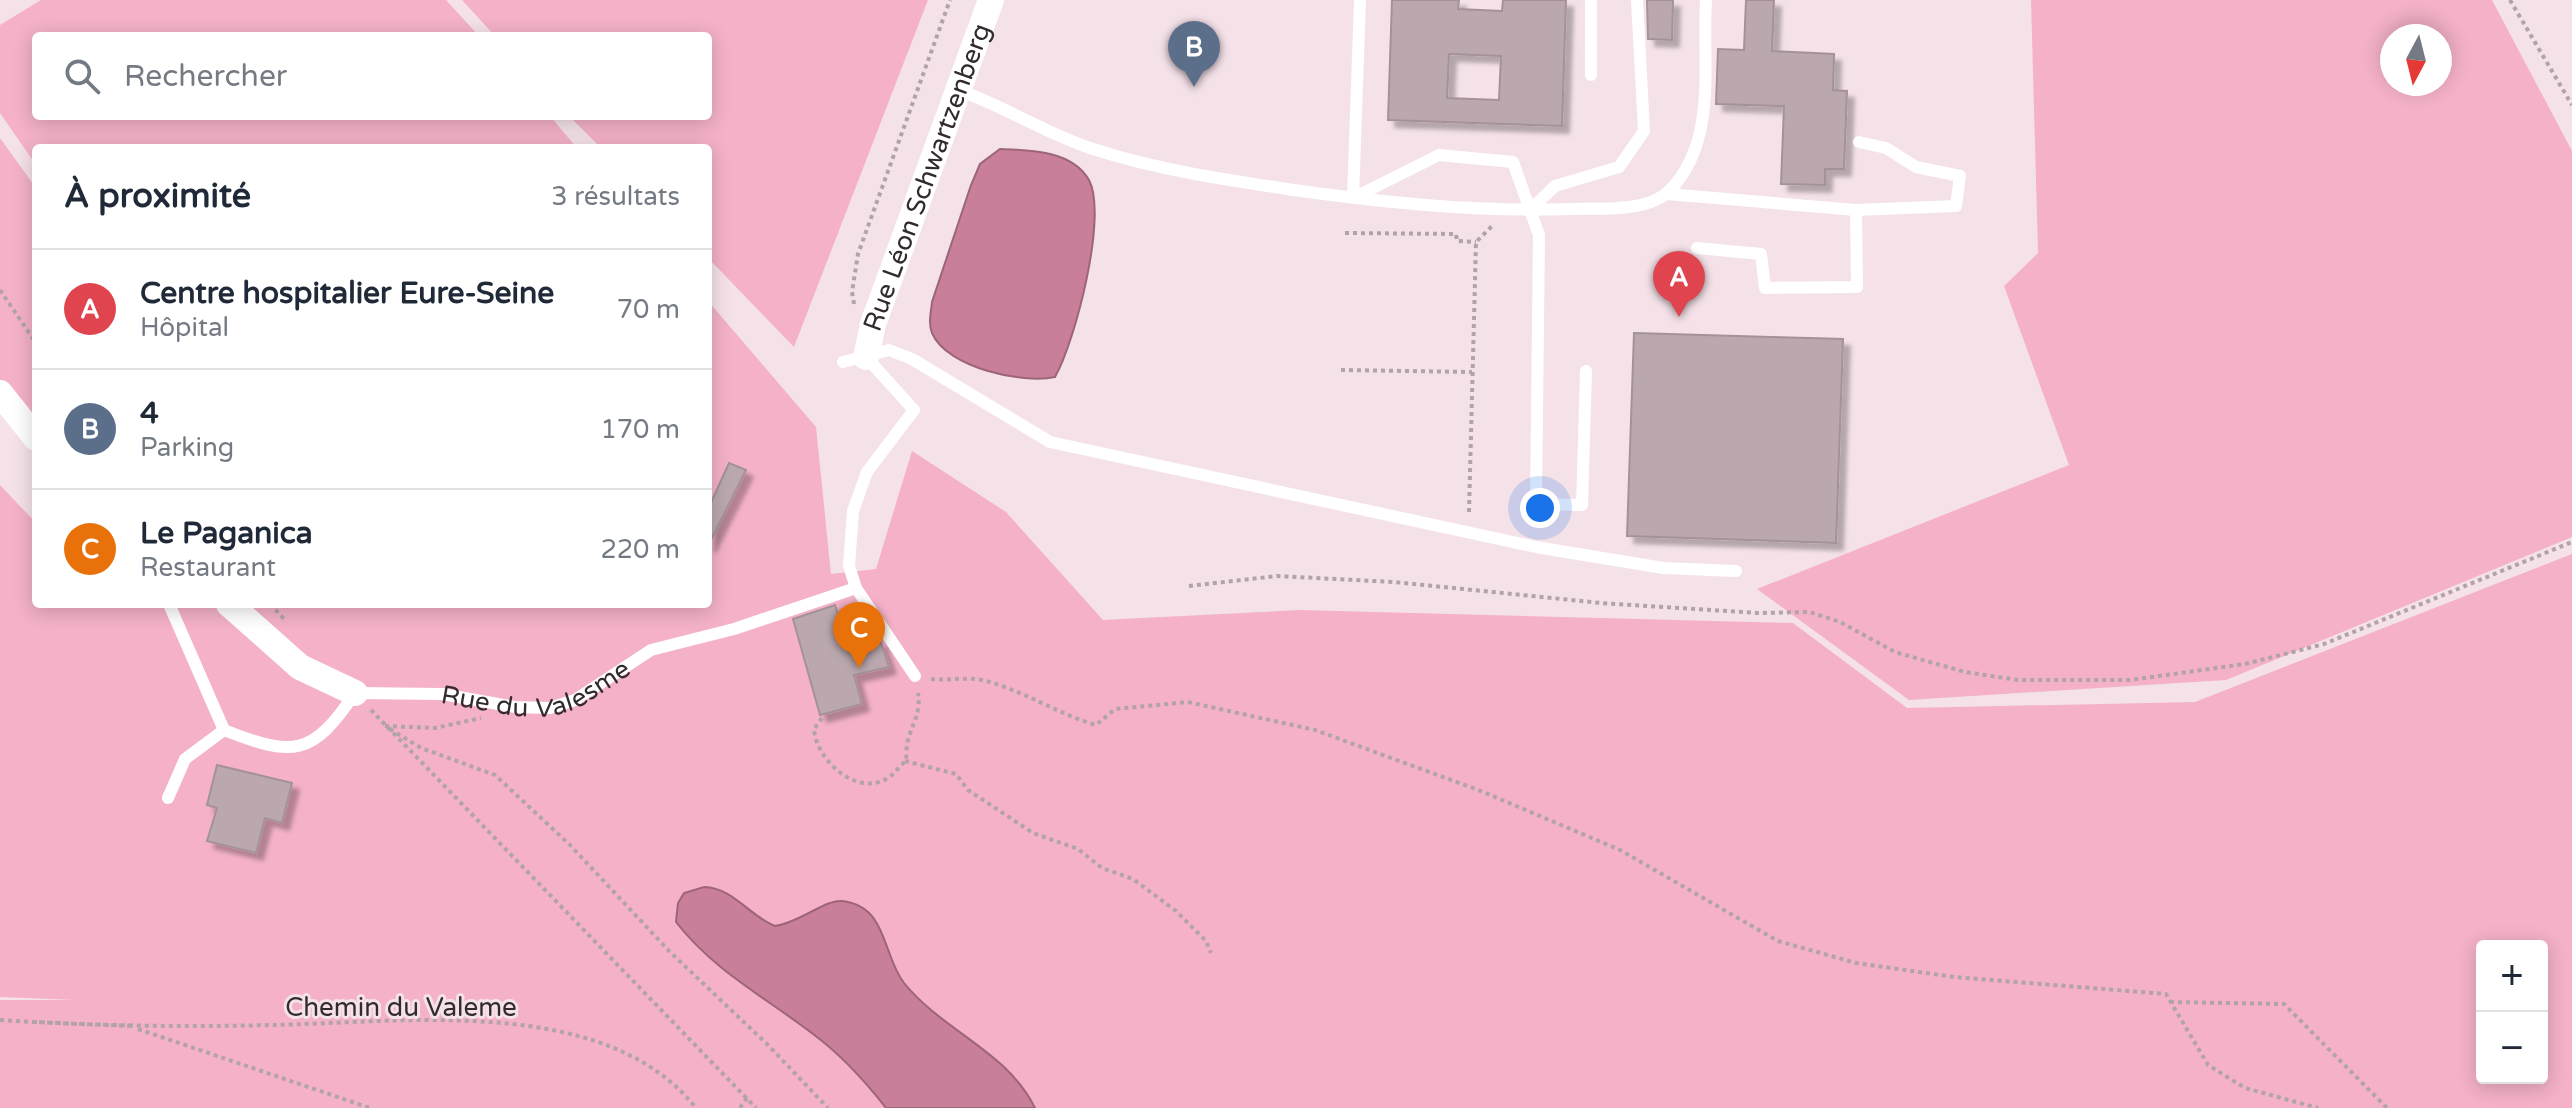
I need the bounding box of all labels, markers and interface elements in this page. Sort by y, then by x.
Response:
street label: Rue Léon Schwartzenberg [857,19,997,335]
pin: B [1168,21,1220,87]
north arrow [2380,24,2452,96]
search box [32,32,712,120]
icon: search [60,54,104,98]
text: Rechercher [124,58,287,95]
text: À proximité [64,176,251,217]
text: 3 résultats [551,181,680,212]
pin: A [1653,251,1705,317]
text: Centre hospitalier Eure-Seine [140,275,554,312]
text: A [80,294,100,325]
text: 70 m [617,294,680,325]
text: Hôpital [140,312,229,343]
text: 4 [140,395,159,432]
text: B [81,414,99,445]
text: 170 m [600,414,680,445]
text: Parking [140,432,234,463]
your location [1520,488,1560,528]
text: Le Paganica [140,515,313,552]
text: C [81,534,99,565]
text: 220 m [600,534,680,565]
text: Restaurant [140,552,276,583]
pin: C [833,602,885,668]
street label: Rue du Valesme [439,653,636,724]
map controls [2476,940,2548,1084]
button: + [2476,940,2548,1012]
street label: Chemin du Valeme [285,992,517,1023]
button: − [2476,1012,2548,1084]

